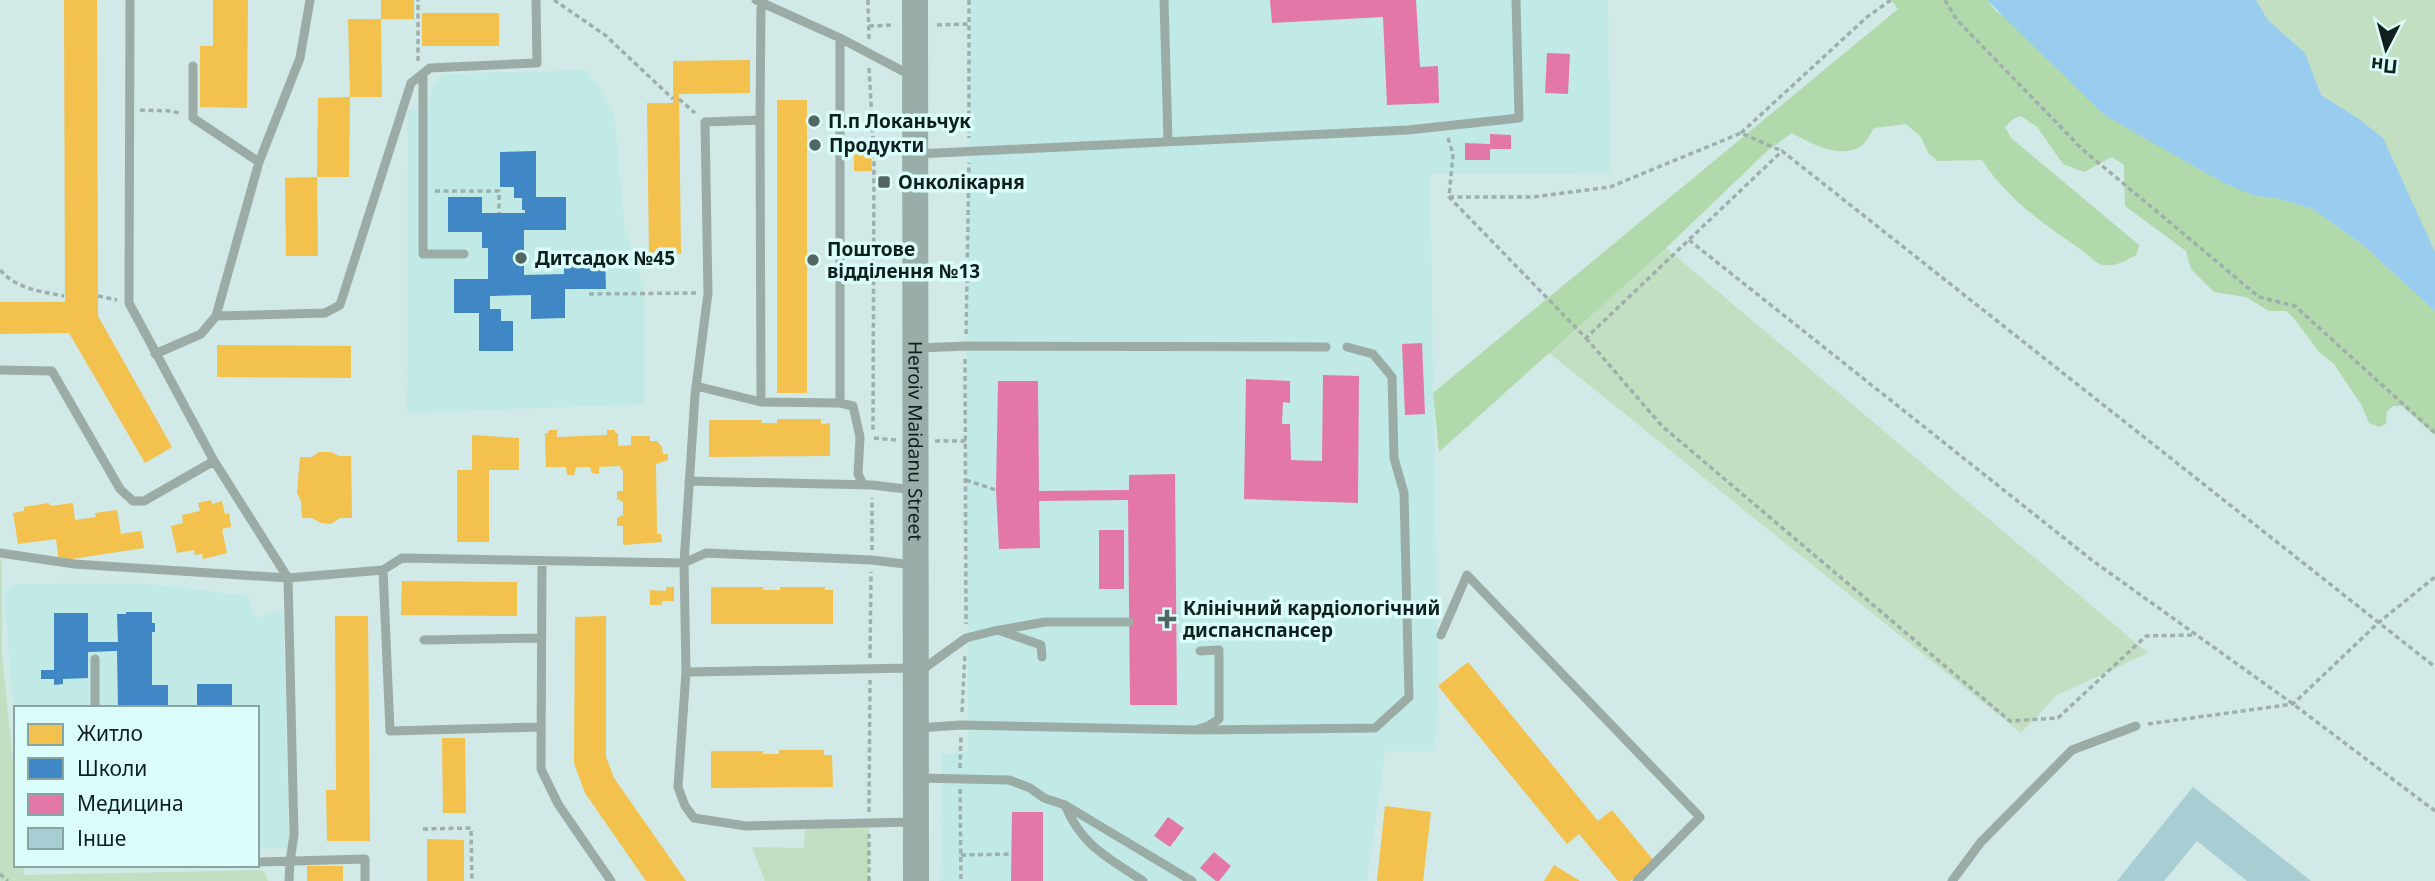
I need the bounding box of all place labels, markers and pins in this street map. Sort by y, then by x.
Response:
place label: П.п Локаньчук [828,108,971,134]
marker: П.п Локаньчук [806,113,822,129]
place label: Продукти [829,132,924,158]
marker: Продукти [807,137,823,153]
place label: Онколікарня [898,169,1025,195]
marker: Онколікарня [876,174,892,190]
place label: Поштове відділення №13 [827,236,980,284]
place label: Дитсадок №45 [535,245,675,271]
marker: Дитсадок №45 [513,250,529,266]
marker: Поштове відділення №13 [805,252,821,268]
place label: Клінічний кардіологічний диспанспансер [1183,595,1440,643]
marker: Клінічний кардіологічний диспанспансер [1157,609,1177,629]

